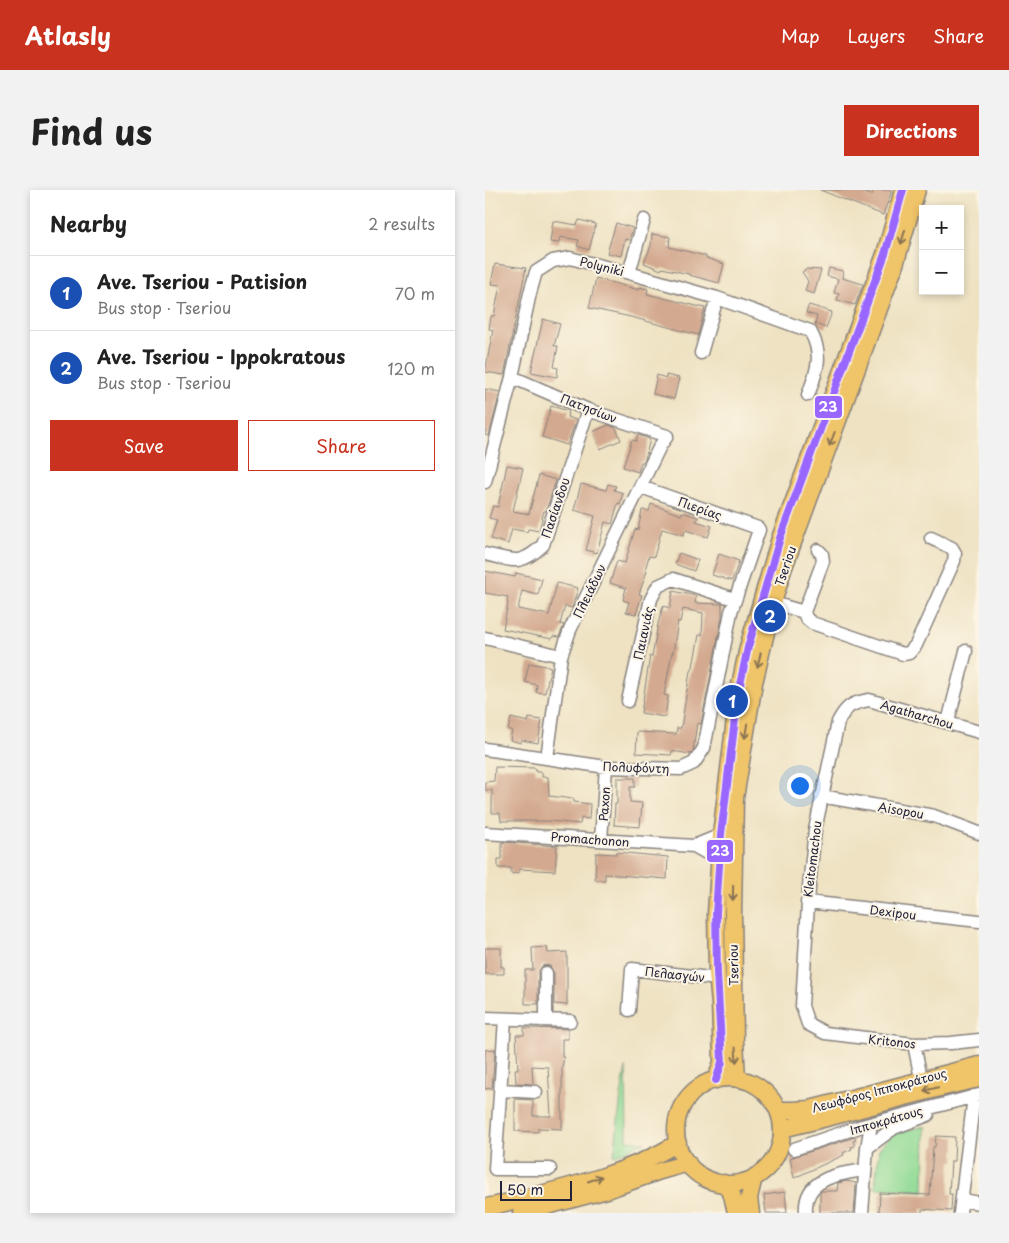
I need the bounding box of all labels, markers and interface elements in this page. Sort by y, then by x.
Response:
text: Atlasly [25,17,111,53]
text: Map [781,22,820,49]
text: Layers [848,22,905,49]
text: Share [933,22,984,49]
text: Find us [30,104,152,157]
button: Directions [844,105,979,156]
map controls [919,205,964,295]
button: + [919,205,964,250]
text: Nearby [50,207,127,239]
text: 2 results [368,211,435,235]
one-way arrow [898,228,908,244]
button: − [919,250,964,295]
street label: Polyniki [578,252,626,280]
text: Ave. Tseriou - Patision [97,267,307,295]
text: 1 [62,281,70,305]
text: 70 m [395,281,435,305]
text: Bus stop · Tseriou [97,295,231,319]
text: Ave. Tseriou - Ippokratous [97,342,345,370]
text: 2 [60,356,72,380]
text: 120 m [388,356,435,380]
text: Bus stop · Tseriou [97,370,231,394]
street label: Πατησίων [558,389,620,427]
line badge: 23 [814,395,843,419]
text: 23 [819,396,837,417]
button: Save [50,420,238,471]
button: Share [248,420,435,471]
one-way arrow [827,431,836,447]
street label: Πασίανδου [536,475,574,541]
street label: Πιερίας [675,492,725,524]
street label: Tseriou [770,543,800,589]
street label: Πλειάδων [568,561,610,621]
pin: 2 [754,597,786,635]
street label: Παιανιάς [629,605,657,661]
one-way arrow [754,652,763,668]
pin: 1 [716,682,748,720]
street label: Agatharchou [878,695,956,733]
one-way arrow [741,723,751,739]
street label: Πολυφόντη [602,757,670,777]
your location [787,773,813,799]
street label: Paxon [594,786,614,822]
street label: Aisopou [877,797,925,823]
street label: Kleitomachou [798,820,826,898]
street label: Promachonon [550,827,630,851]
line badge: 23 [706,839,734,863]
text: 23 [711,840,729,861]
one-way arrow [728,884,738,900]
street label: Dexipou [869,900,917,924]
street label: Tseriou [724,944,742,986]
street label: Πελασγών [644,962,706,986]
street label: Kritonos [867,1030,917,1053]
one-way arrow [731,1047,740,1063]
street label: Λεωφόρος Ιπποκράτους [810,1063,948,1117]
one-way arrow [924,1085,940,1095]
street label: Ιπποκράτους [848,1101,924,1139]
one-way arrow [586,1174,602,1183]
scale bar [500,1178,573,1201]
text: 50 m [507,1179,543,1200]

